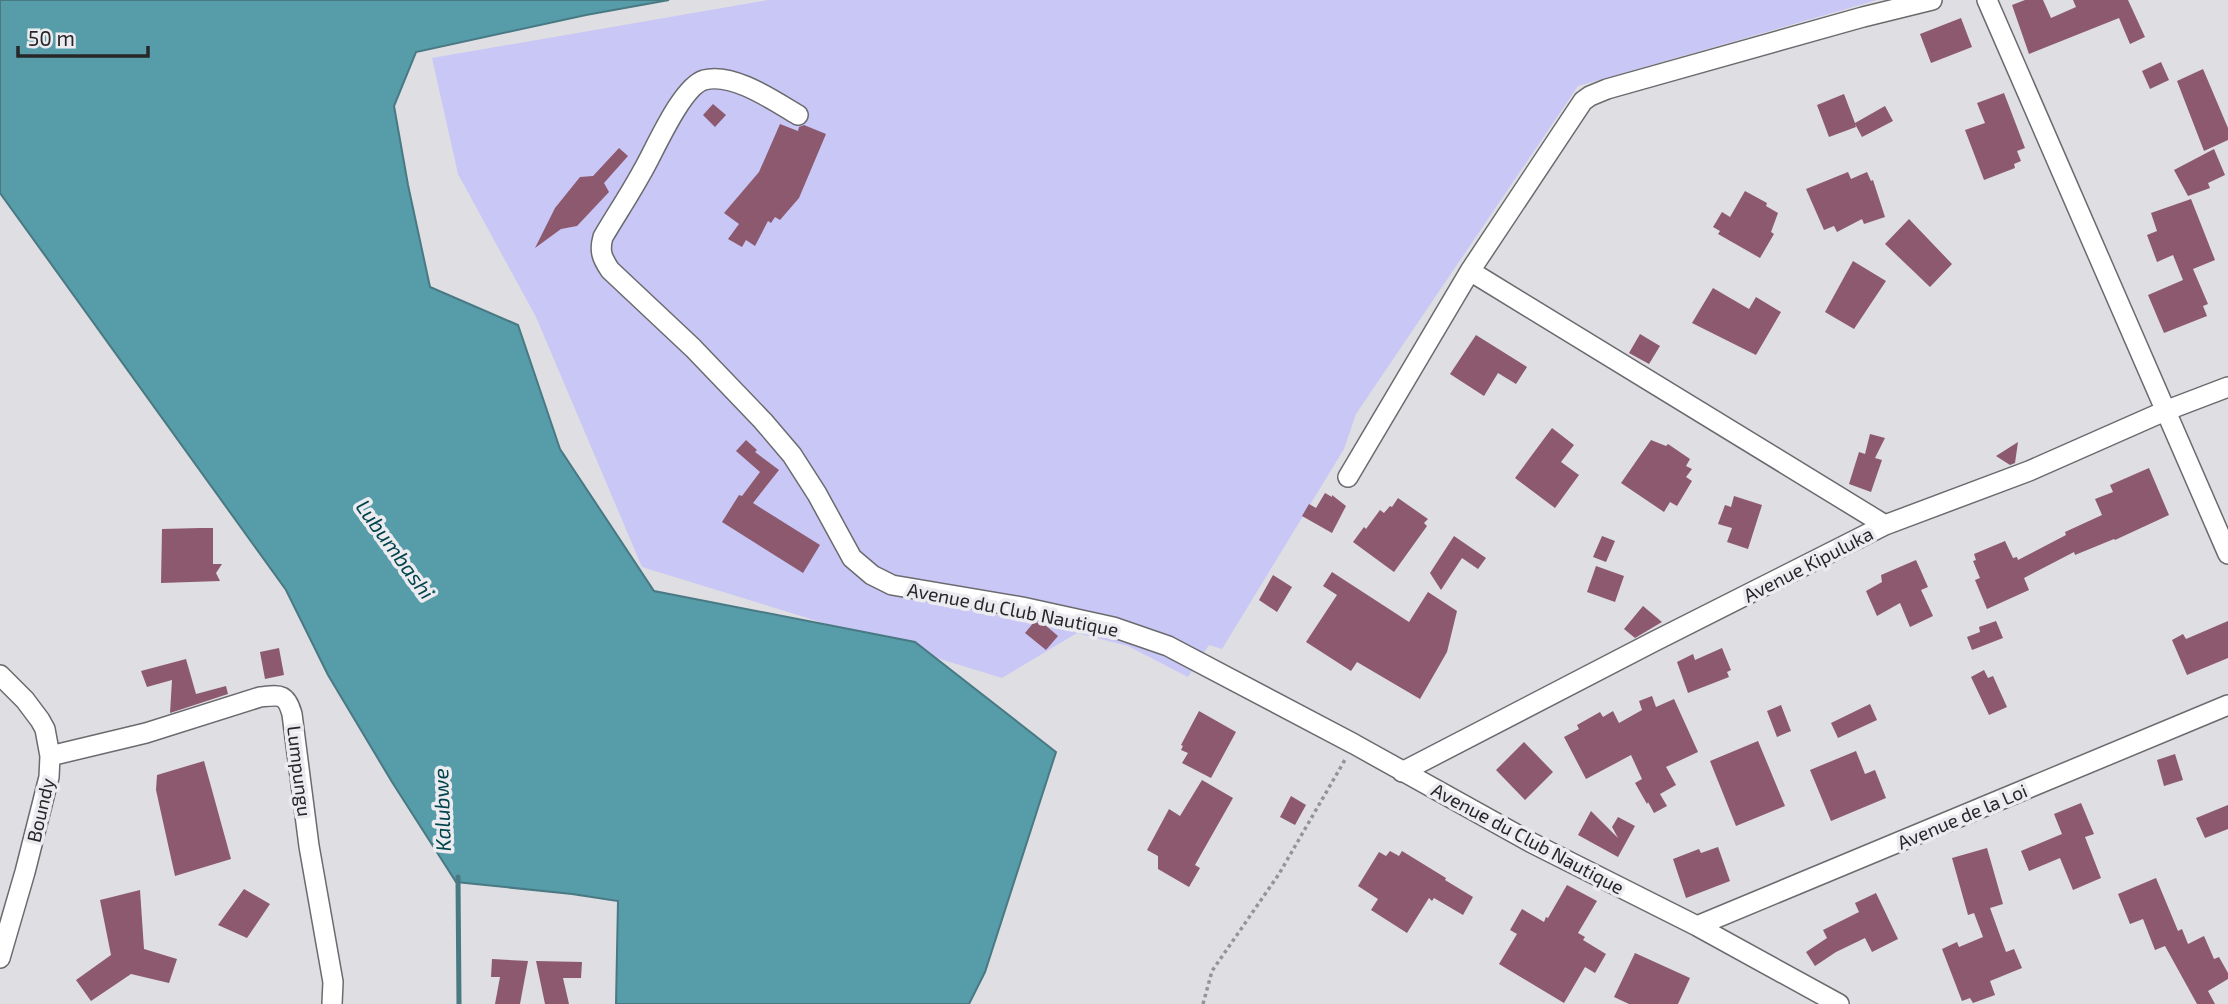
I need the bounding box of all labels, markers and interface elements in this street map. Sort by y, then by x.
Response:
scale bar [18,14,147,58]
text: 50 m [28,25,75,50]
water label: Lubumbashi [352,494,440,604]
street label: Avenue Kipuluka [1739,521,1877,607]
street label: Avenue du Club Nautique [905,577,1121,641]
street label: Lumpungu [283,724,317,818]
water label: Kalubwe [427,768,455,852]
street label: Boundy [21,776,59,844]
street label: Avenue du Club Nautique [1428,777,1628,899]
street label: Avenue de la Loi [1894,778,2030,854]

